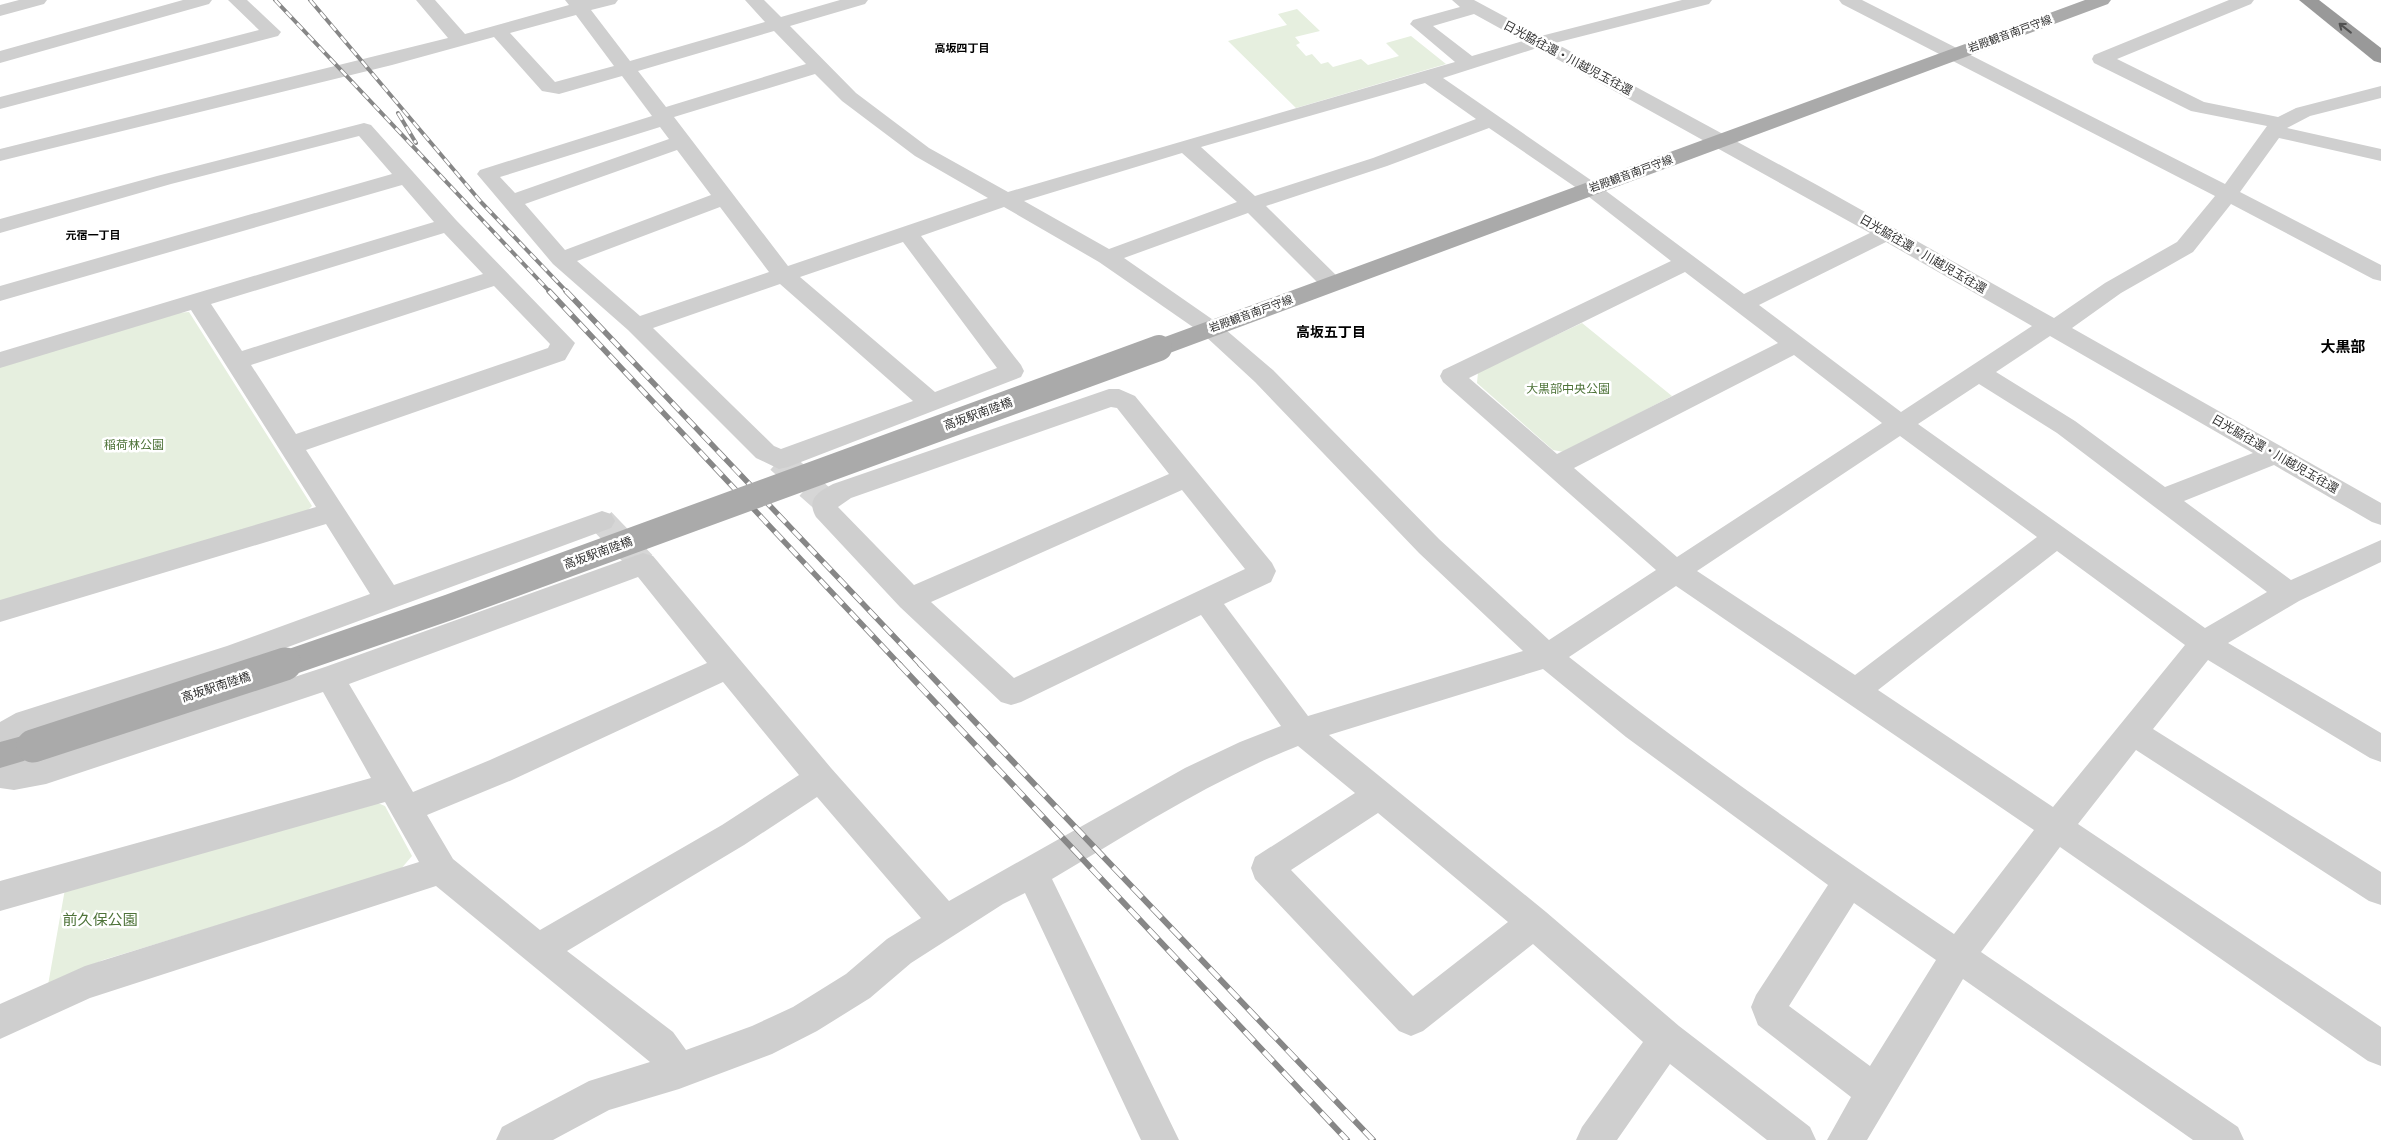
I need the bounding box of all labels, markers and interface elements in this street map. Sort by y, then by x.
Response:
street label: 岩殿観音南戸守線 [1966,13,2054,55]
street label: 日光脇往還・川越児玉往還 [1501,18,1635,98]
one-way arrow [2339,23,2352,34]
district label: 高坂四丁目 [935,42,990,55]
street label: 岩殿観音南戸守線 [1587,153,1675,195]
street label: 日光脇往還・川越児玉往還 [1857,212,1989,296]
district label: 元宿一丁目 [66,229,121,242]
street label: 岩殿観音南戸守線 [1207,293,1295,335]
district label: 高坂五丁目 [1296,324,1366,340]
district label: 大黒部 [2320,338,2366,356]
park label: 大黒部中央公園 [1526,382,1610,396]
street label: 高坂駅南陸橋 [942,395,1014,433]
street label: 日光脇往還・川越児玉往還 [2209,412,2341,496]
park label: 稲荷林公園 [104,438,164,452]
street label: 高坂駅南陸橋 [562,534,634,572]
street label: 高坂駅南陸橋 [180,669,252,705]
park label: 前久保公園 [62,911,138,929]

